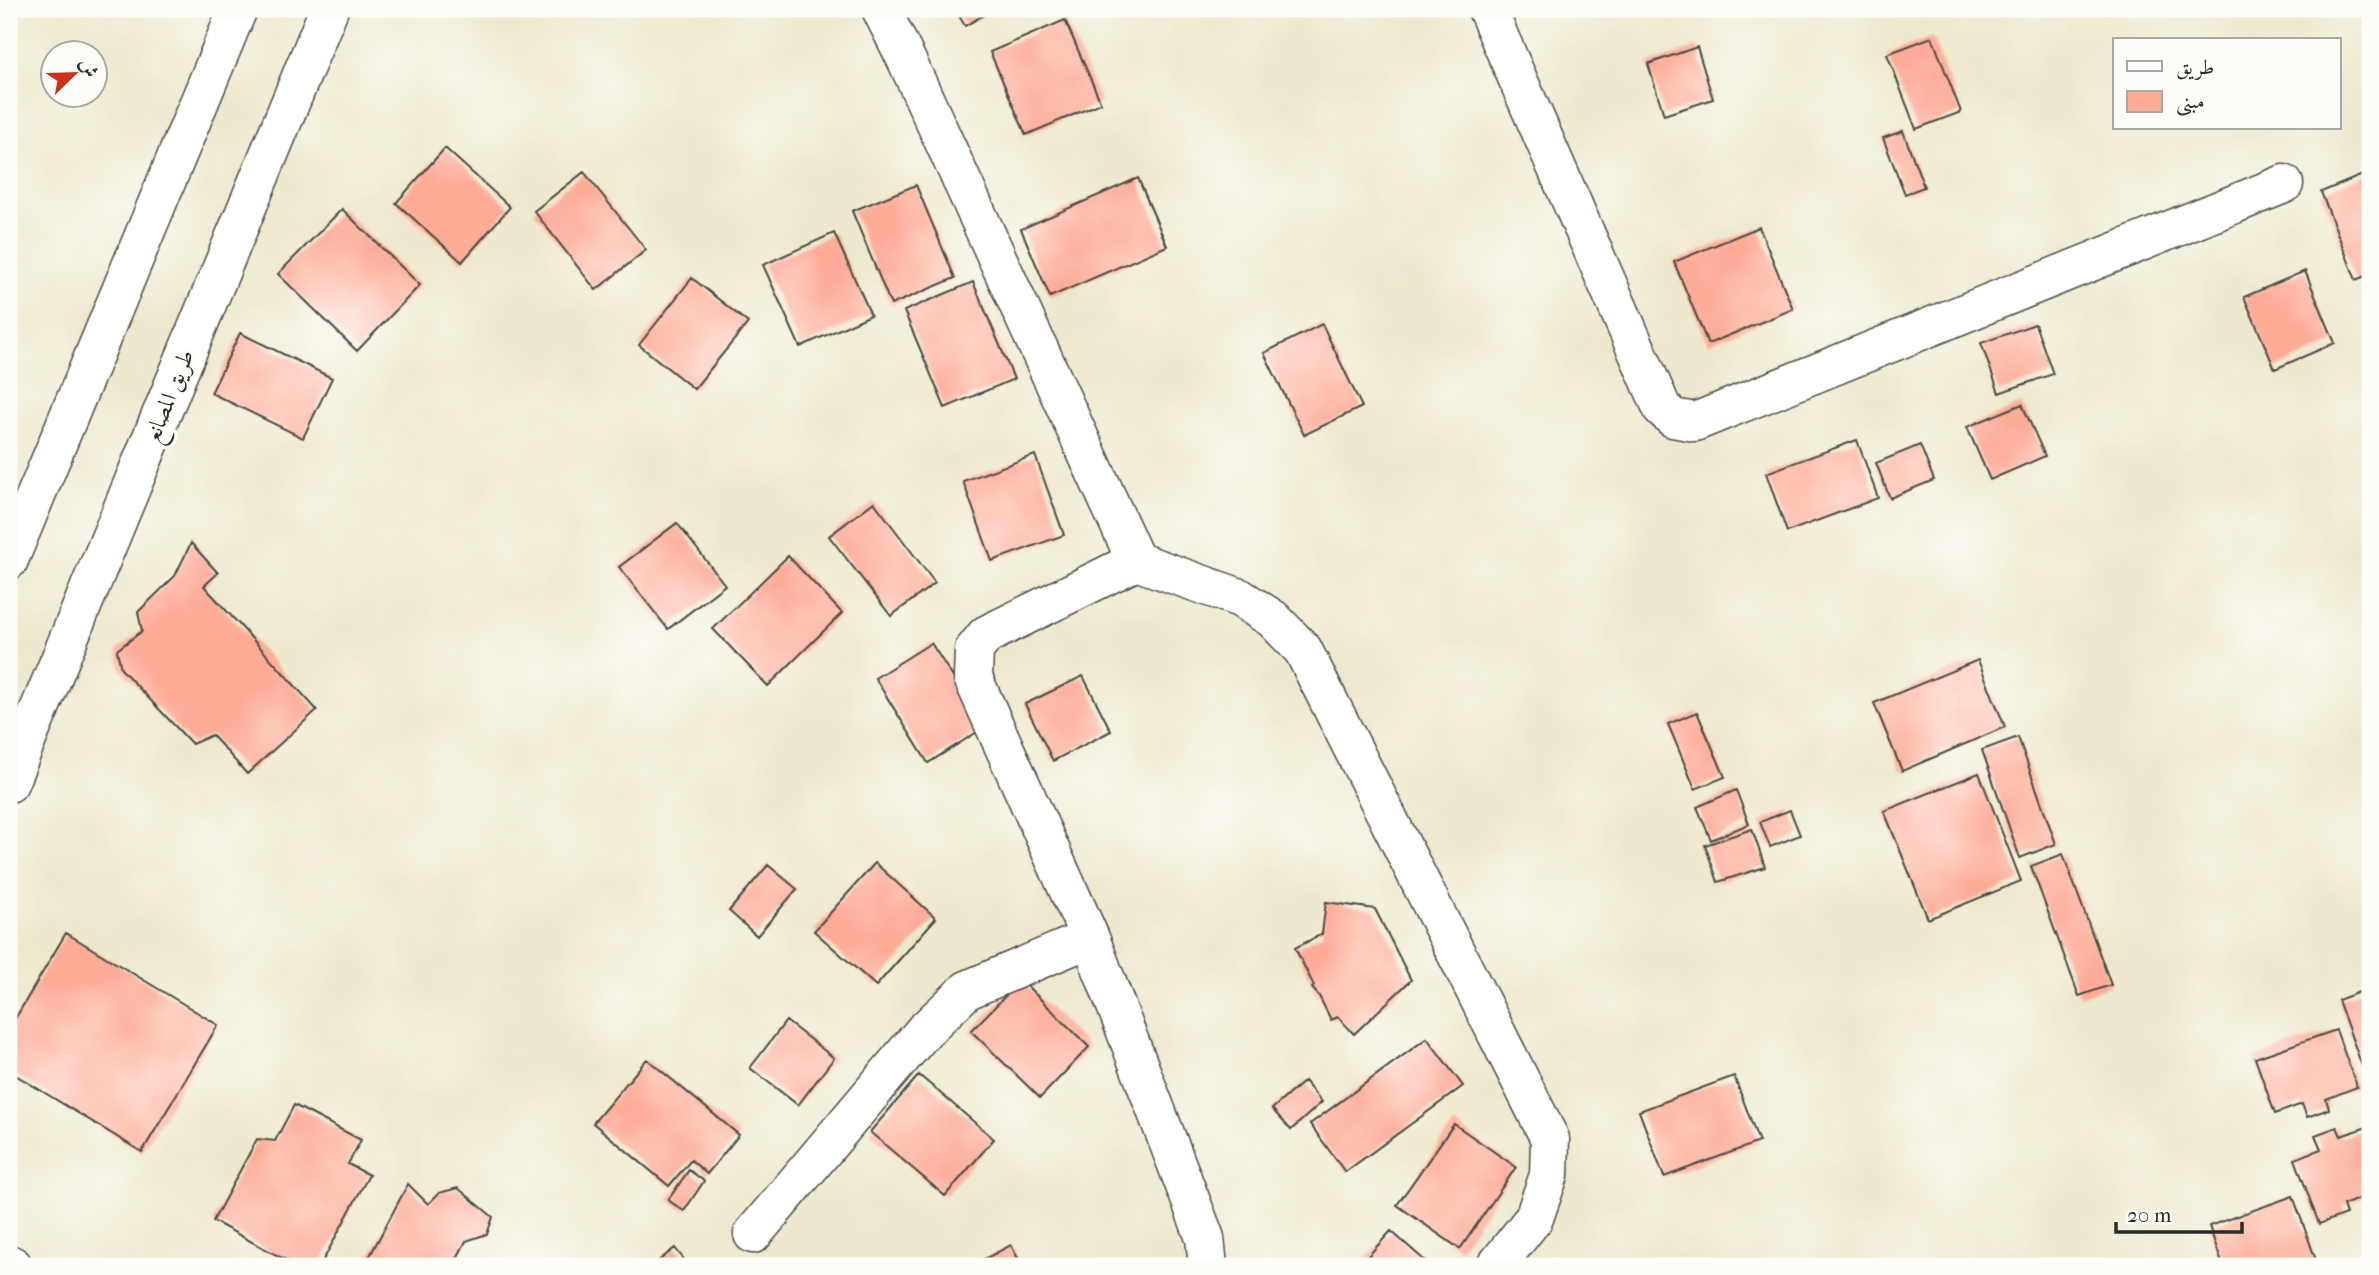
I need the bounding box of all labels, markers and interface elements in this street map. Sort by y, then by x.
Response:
north arrow [38,38,108,108]
legend [2113,38,2340,130]
text: ش [75,55,103,81]
text: طريق [2176,55,2214,80]
text: مبنى [2176,89,2205,116]
street label: طريق المصانع [138,346,206,449]
scale bar [2116,1191,2242,1235]
text: 20 m [2127,1203,2172,1227]

